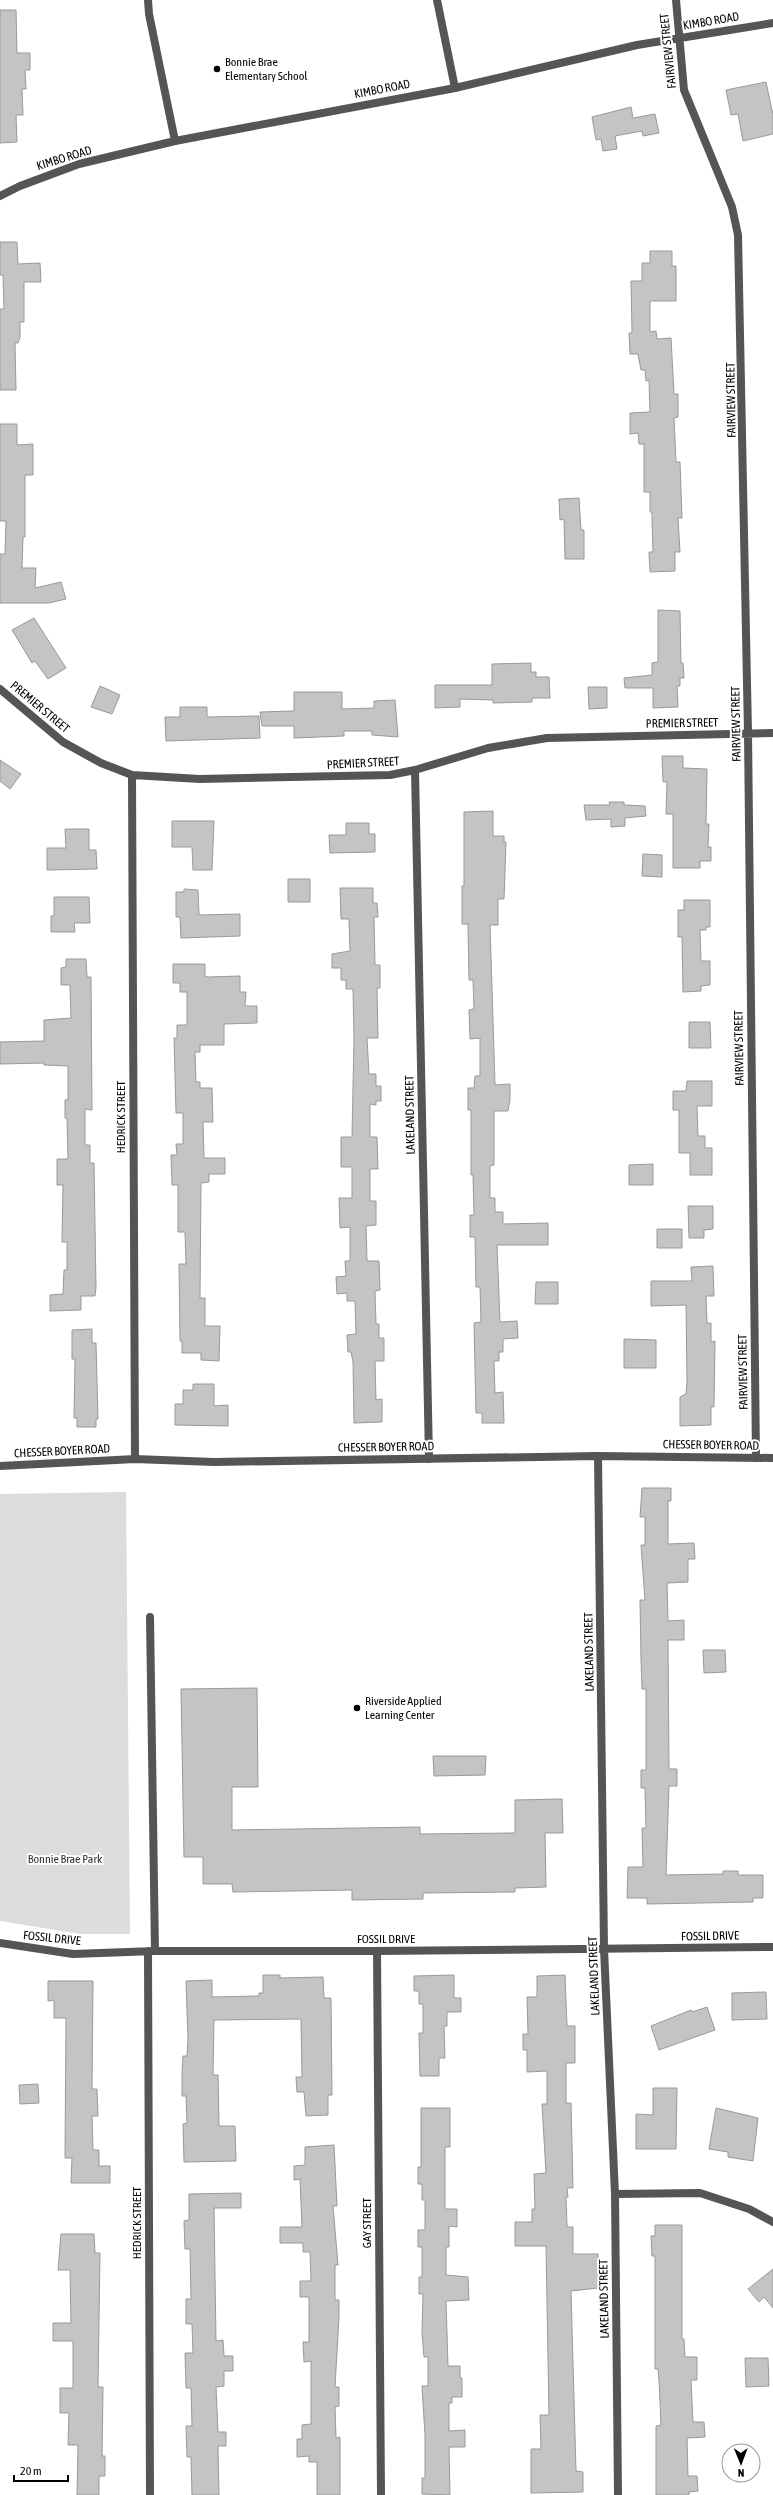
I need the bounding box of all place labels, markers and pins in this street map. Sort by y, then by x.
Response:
place label: Bonnie Brae Elementary School [225,55,308,83]
marker: Bonnie Brae Elementary School [212,64,222,74]
place label: Riverside Applied Learning Center [365,1694,442,1722]
marker: Riverside Applied Learning Center [352,1703,362,1713]

